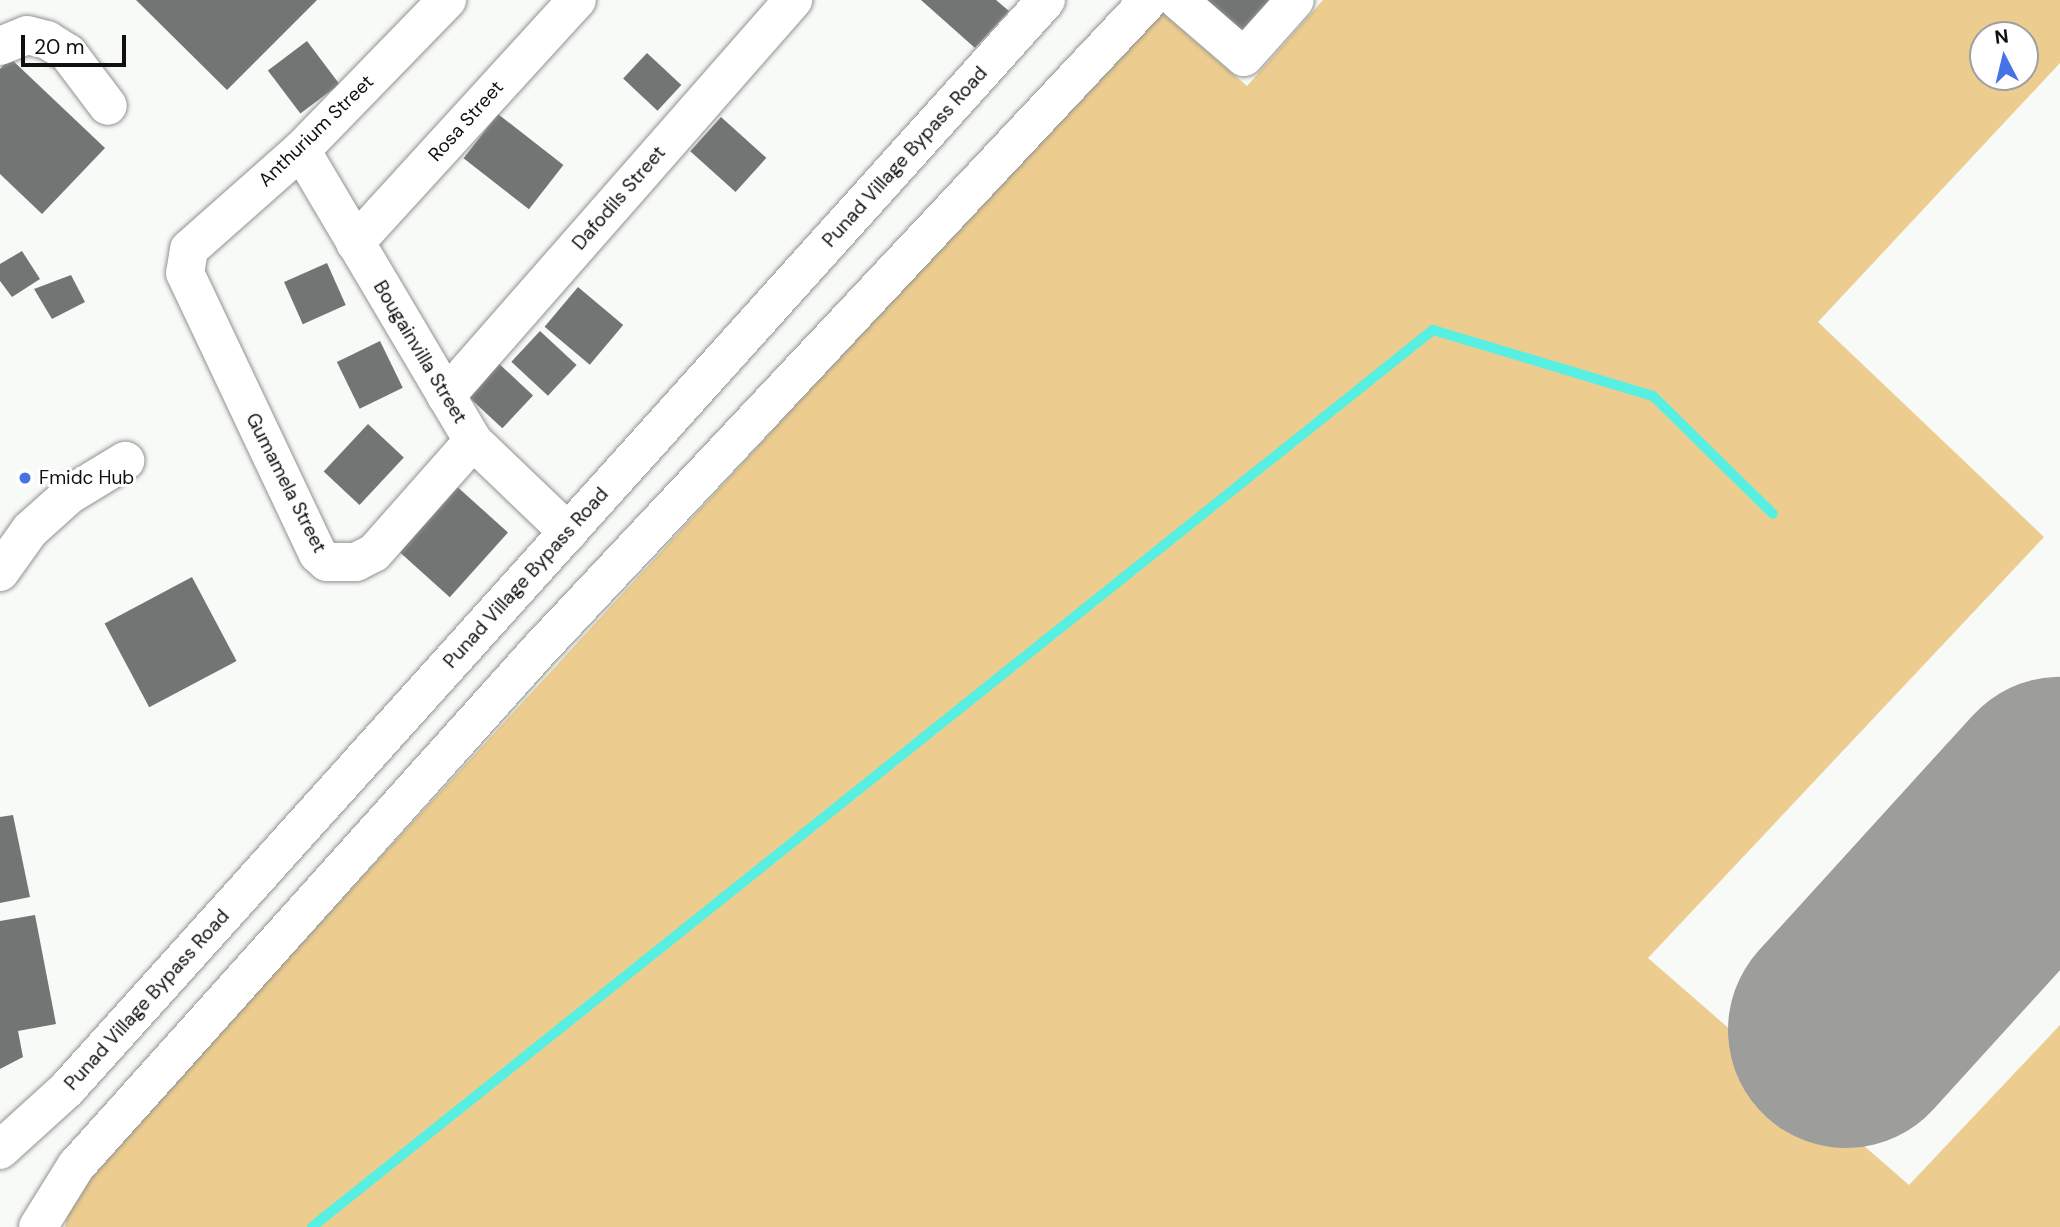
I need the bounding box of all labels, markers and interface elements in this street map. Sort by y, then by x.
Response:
scale bar [24,21,130,65]
north arrow [1969,21,2039,91]
text: N [1993,23,2010,50]
text: 20 m [34,33,85,61]
street label: Punad Village Bypass Road [818,62,992,252]
street label: Anthurium Street [254,70,378,192]
street label: Rosa Street [424,76,508,166]
street label: Dafodils Street [568,142,670,254]
street label: Bougainvilla Street [368,277,472,427]
street label: Gumamela Street [241,409,331,557]
place label: Fmidc Hub [39,467,134,489]
marker: Fmidc Hub [17,470,33,486]
street label: Punad Village Bypass Road [439,483,613,673]
street label: Punad Village Bypass Road [60,905,234,1095]

